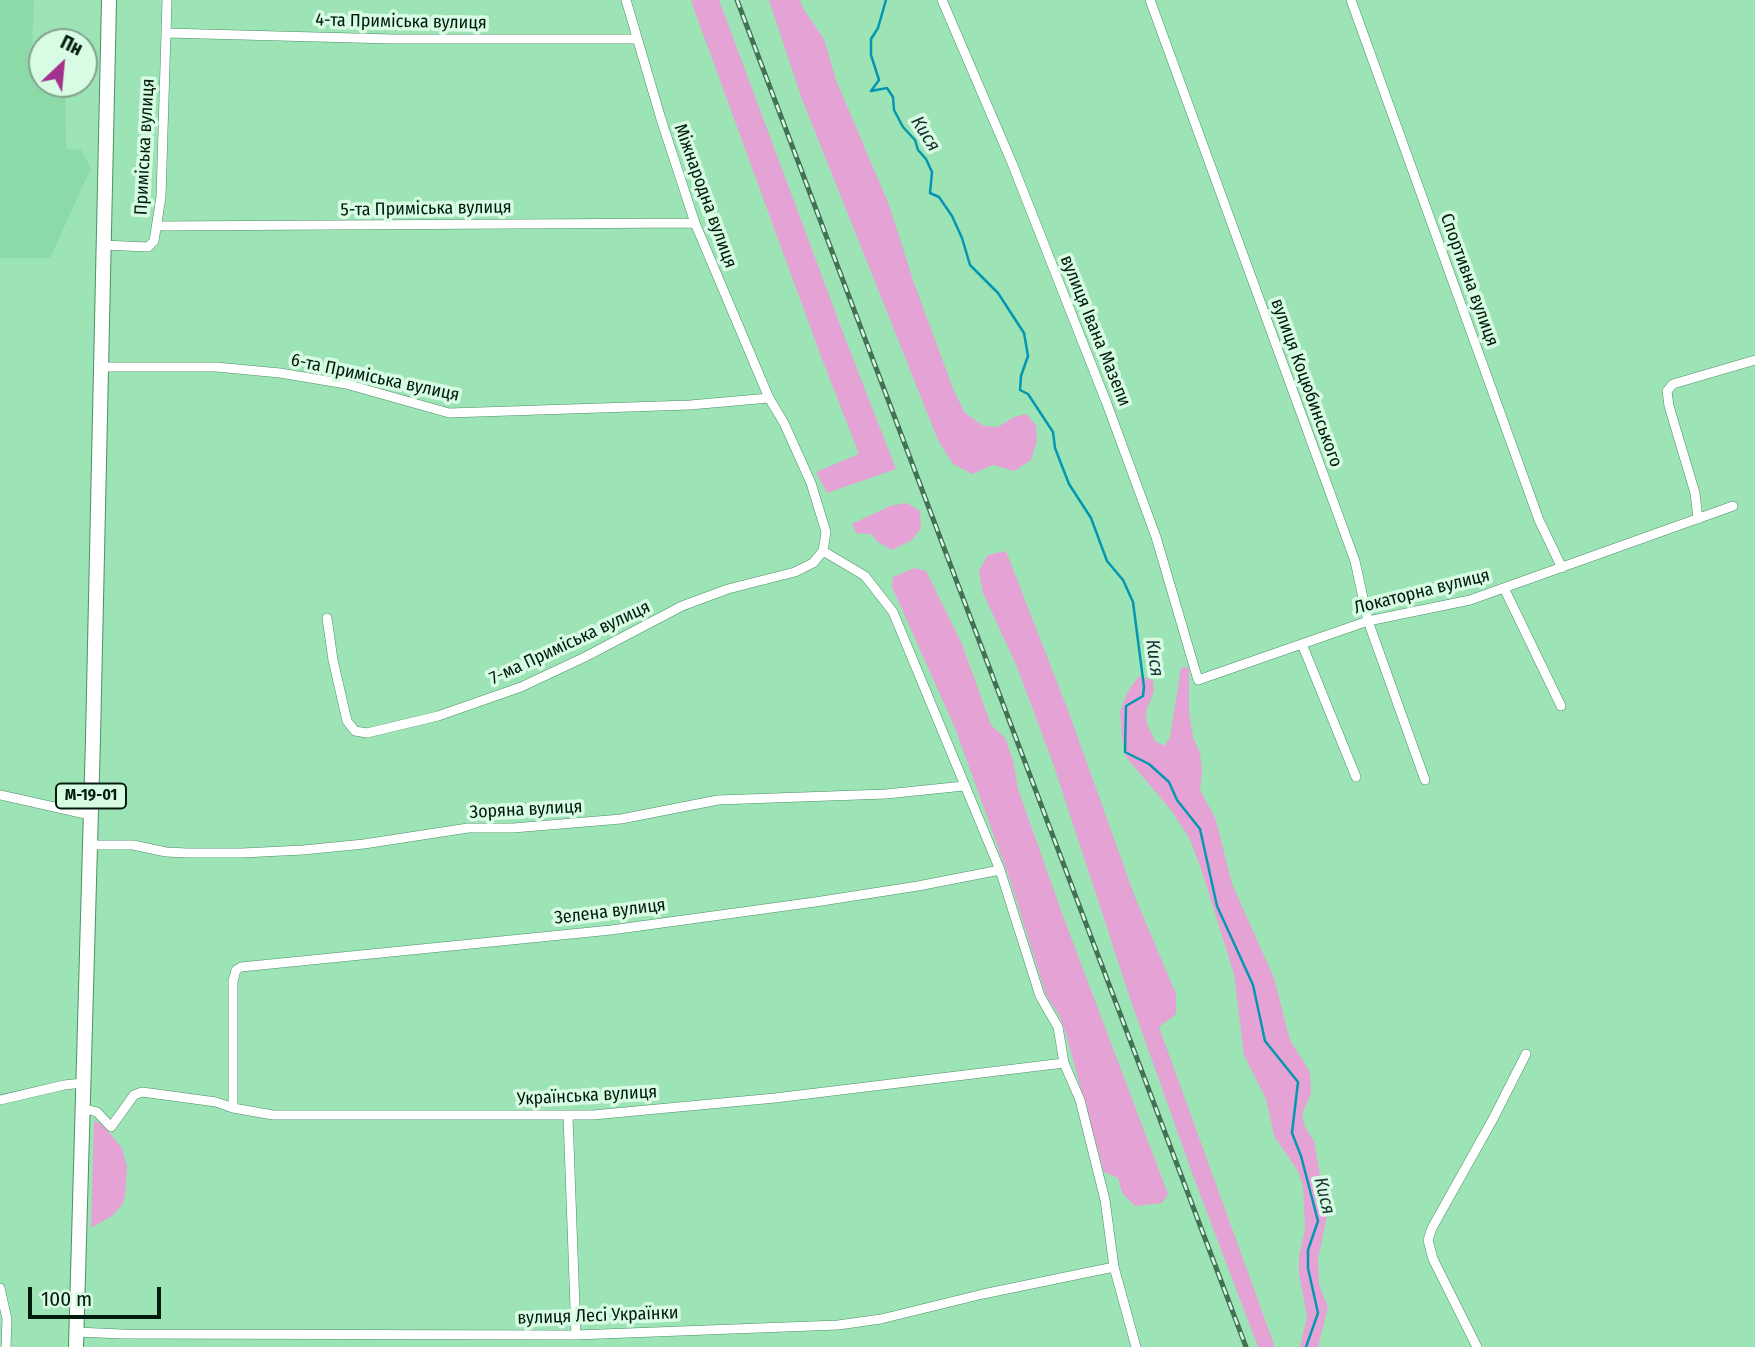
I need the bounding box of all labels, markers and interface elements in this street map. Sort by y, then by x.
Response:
street label: 4-та Приміська вулиця [315,10,487,34]
north arrow [28,28,98,98]
text: Пн [57,30,86,61]
street label: Приміська вулиця [131,78,159,216]
water label: Кися [905,112,945,156]
street label: Міжнародна вулиця [669,121,741,271]
street label: 5-та Приміська вулиця [340,197,512,221]
street label: Спортивна вулиця [1435,211,1503,349]
street label: вулиця Івана Мазепи [1055,252,1135,410]
street label: вулиця Коцюбинського [1265,296,1347,470]
street label: 6-та Приміська вулиця [289,350,461,406]
street label: Локаторна вулиця [1352,565,1492,619]
street label: 7-ма Приміська вулиця [486,596,654,690]
water label: Кися [1140,638,1168,678]
road number: М-19-01 [56,783,126,808]
street label: Зоряна вулиця [469,796,583,824]
street label: Зелена вулиця [553,894,667,930]
street label: Українська вулиця [516,1082,658,1110]
water label: Кися [1308,1175,1340,1217]
scale bar [32,1274,164,1318]
text: 100 m [41,1286,92,1312]
street label: вулиця Лесі Українки [517,1302,679,1330]

